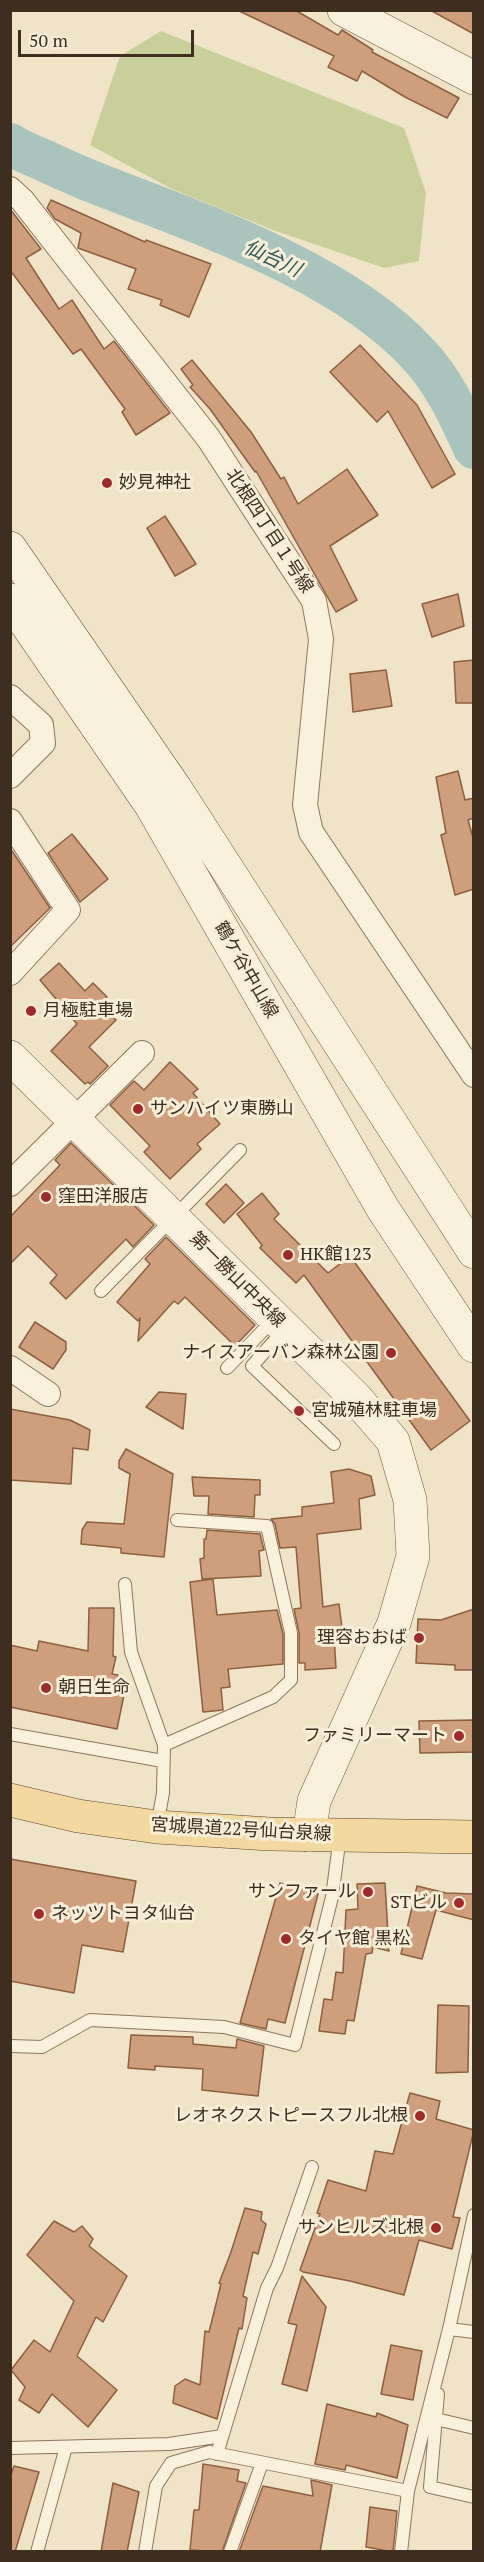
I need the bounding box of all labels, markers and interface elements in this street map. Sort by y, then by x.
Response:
scale bar [21,18,196,56]
text: 50 m [29,28,68,52]
water label: 仙台川 [240,235,304,283]
street label: 北根四丁目１号線 [221,465,317,597]
place label: 妙見神社 [119,472,191,494]
marker: 妙見神社 [100,476,114,490]
street label: 鶴ケ谷中山線 [210,918,282,1022]
place label: 月極駐車場 [43,1000,133,1022]
marker: 月極駐車場 [24,1004,38,1018]
place label: サンハイツ東勝山 [150,1098,294,1120]
marker: サンハイツ東勝山 [131,1102,145,1116]
place label: 窪田洋服店 [58,1186,148,1208]
marker: 窪田洋服店 [39,1190,53,1204]
street label: 第一勝山中央線 [185,1228,289,1332]
place label: HK館123 [300,1244,372,1266]
marker: HK館123 [281,1248,295,1262]
place label: ナイスアーバン森林公園 [182,1342,379,1364]
marker: ナイスアーバン森林公園 [384,1346,398,1360]
place label: 宮城殖林駐車場 [311,1400,437,1422]
marker: 宮城殖林駐車場 [292,1404,306,1418]
place label: 理容おおば [317,1627,407,1649]
marker: 理容おおば [412,1631,426,1645]
place label: 朝日生命 [58,1677,130,1699]
marker: 朝日生命 [39,1681,53,1695]
place label: ファミリーマート [303,1725,447,1747]
marker: ファミリーマート [452,1729,466,1743]
street label: 宮城県道22号仙台泉線 [150,1814,332,1846]
place label: サンファール [248,1881,356,1903]
marker: サンファール [361,1885,375,1899]
place label: STビル [390,1892,447,1914]
marker: STビル [452,1896,466,1910]
place label: ネッツトヨタ仙台 [51,1903,195,1925]
marker: ネッツトヨタ仙台 [32,1907,46,1921]
place label: タイヤ館 黒松 [298,1928,410,1950]
marker: タイヤ館 黒松 [279,1932,293,1946]
place label: レオネクストピースフル北根 [174,2105,408,2127]
marker: レオネクストピースフル北根 [413,2109,427,2123]
place label: サンヒルズ北根 [298,2217,424,2239]
marker: サンヒルズ北根 [429,2221,443,2235]

